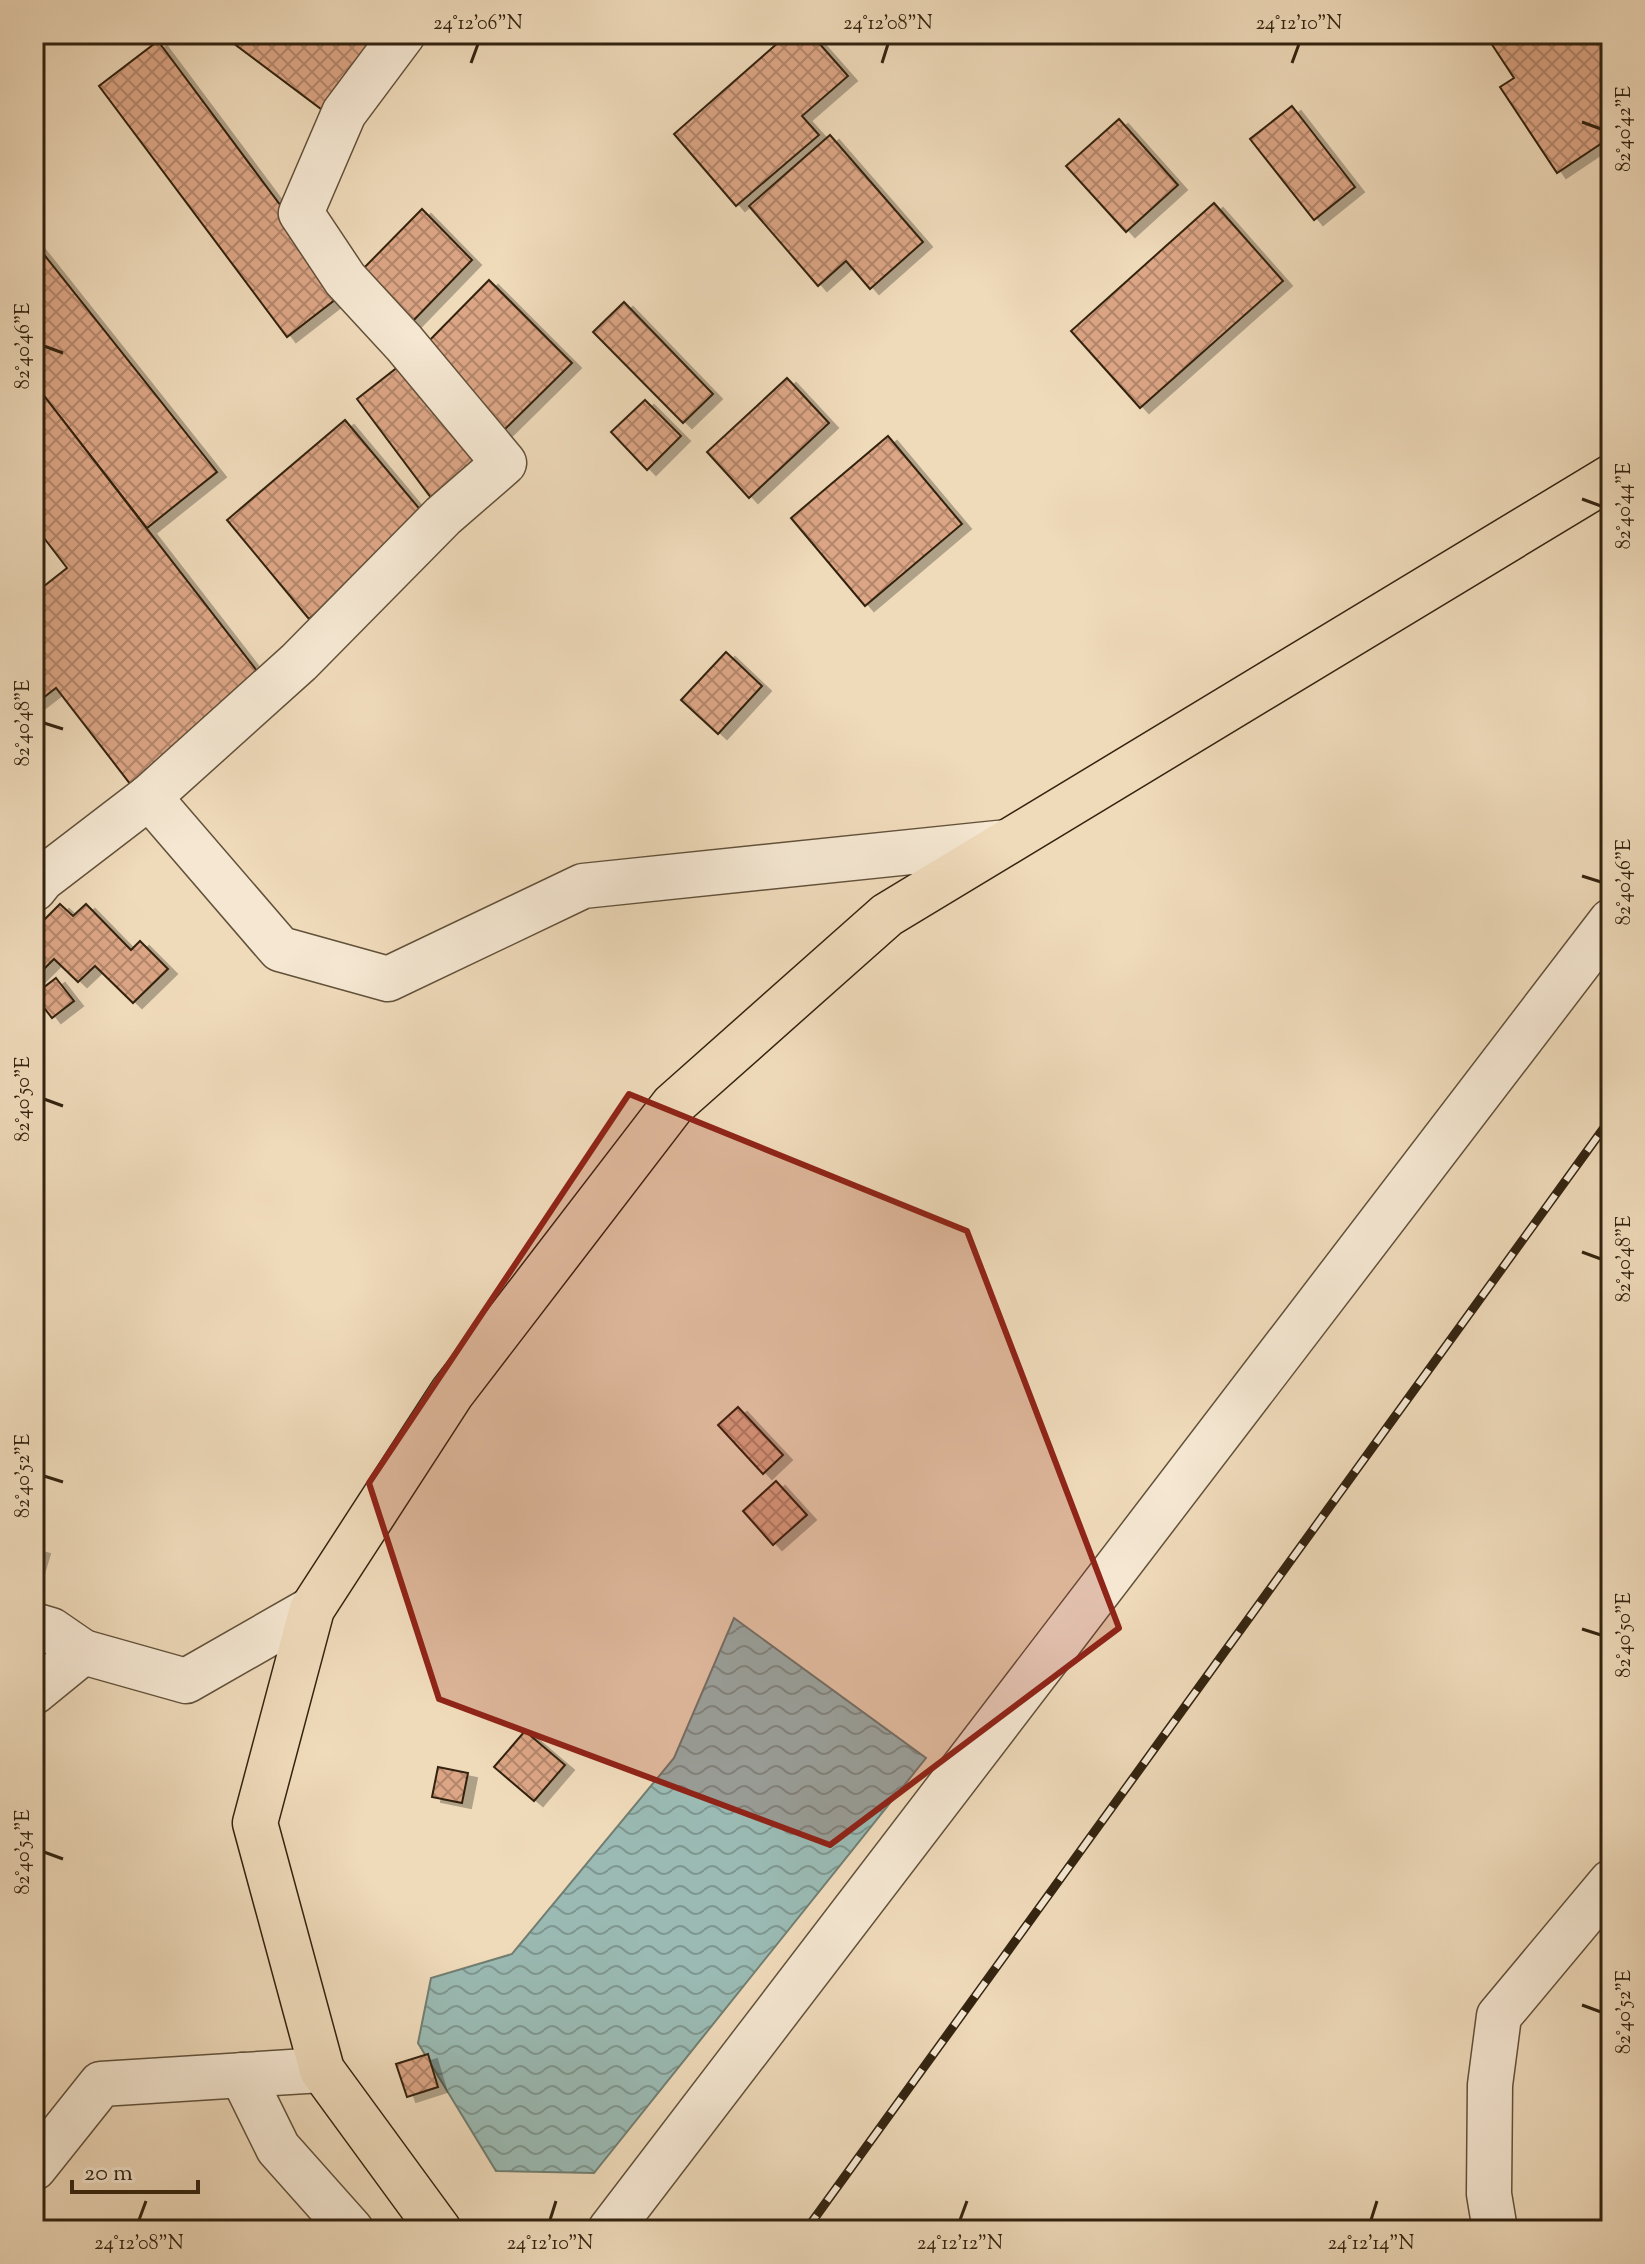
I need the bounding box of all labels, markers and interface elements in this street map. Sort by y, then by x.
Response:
text: 24°12'06"N [433,10,523,39]
text: 24°12'08"N [843,10,933,39]
text: 24°12'10"N [1256,10,1342,39]
text: 82°40'42"E [1611,86,1640,172]
text: 82°40'46"E [10,303,39,389]
text: 82°40'44"E [1611,463,1640,549]
text: 82°40'48"E [10,680,39,766]
text: 82°40'46"E [1611,839,1640,925]
text: 82°40'50"E [10,1056,39,1142]
text: 82°40'48"E [1611,1216,1640,1302]
text: 82°40'52"E [10,1434,39,1518]
text: 82°40'50"E [1611,1592,1640,1678]
text: 82°40'54"E [10,1809,39,1895]
text: 82°40'52"E [1611,1970,1640,2054]
scale bar [72,2144,198,2194]
text: 20 m [84,2157,133,2191]
text: 24°12'08"N [94,2230,184,2259]
text: 24°12'10"N [507,2230,593,2259]
text: 24°12'12"N [917,2230,1003,2259]
text: 24°12'14"N [1328,2230,1414,2259]

